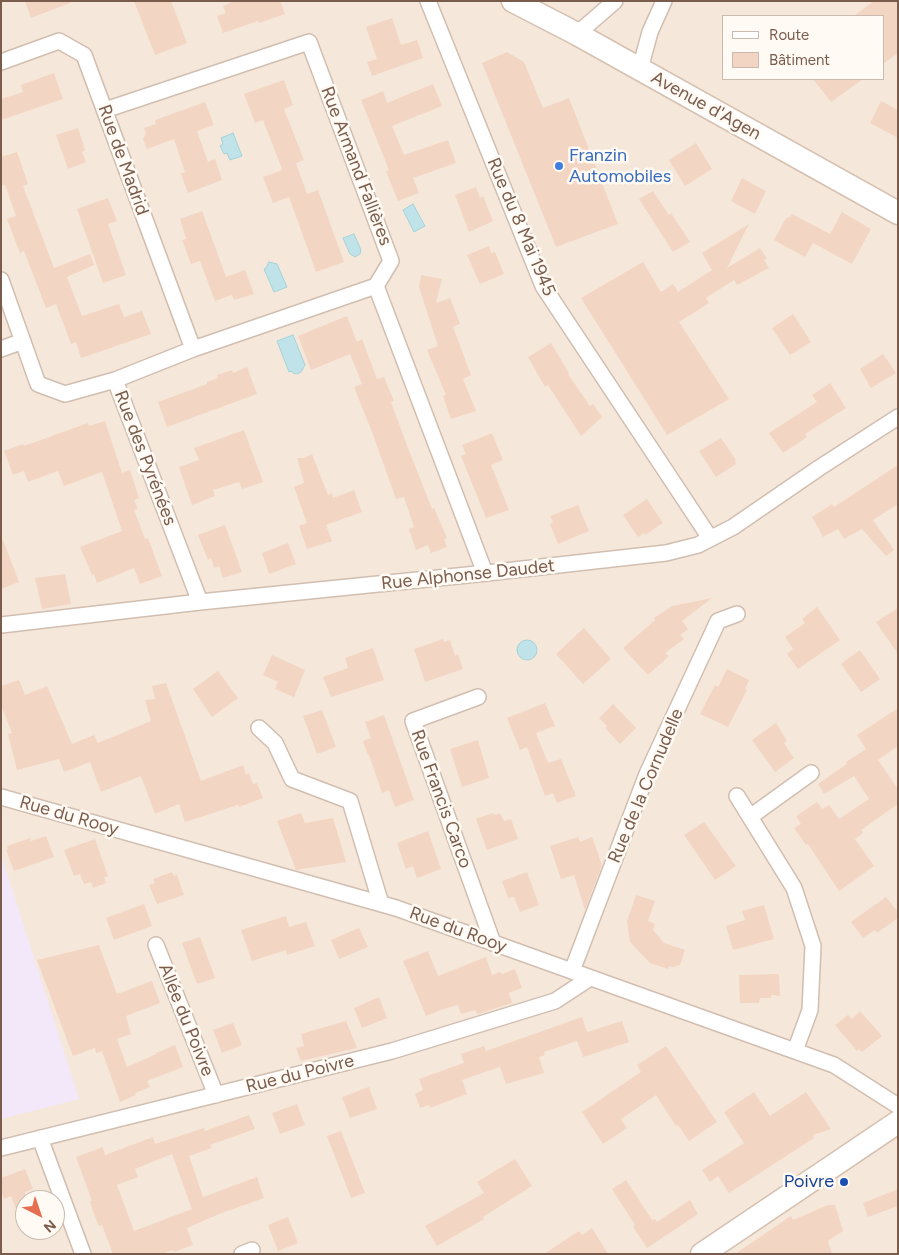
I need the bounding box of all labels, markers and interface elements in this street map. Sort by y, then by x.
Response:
legend [722,15,884,80]
text: Route [769,26,809,44]
text: Bâtiment [769,51,830,69]
street label: Avenue d'Agen [647,67,765,145]
street label: Rue Armand Fallières [316,83,396,249]
street label: Rue de Madrid [93,102,153,218]
place label: Franzin Automobiles [569,145,671,188]
street label: Rue du 8 Mai 1945 [482,155,560,299]
marker: Franzin Automobiles [553,160,565,172]
street label: Rue des Pyrénées [109,388,181,528]
street label: Rue Alphonse Daudet [380,555,556,595]
street label: Rue de la Cornudelle [604,706,688,866]
street label: Rue Francis Carco [406,727,476,871]
street label: Rue du Rooy [17,792,121,840]
street label: Rue du Rooy [406,902,510,958]
street label: Allée du Poivre [154,961,218,1079]
street label: Rue du Poivre [244,1050,356,1098]
place label: Poivre [784,1171,834,1193]
marker: Poivre [838,1176,850,1188]
north arrow [15,1190,65,1240]
text: N [40,1216,59,1236]

